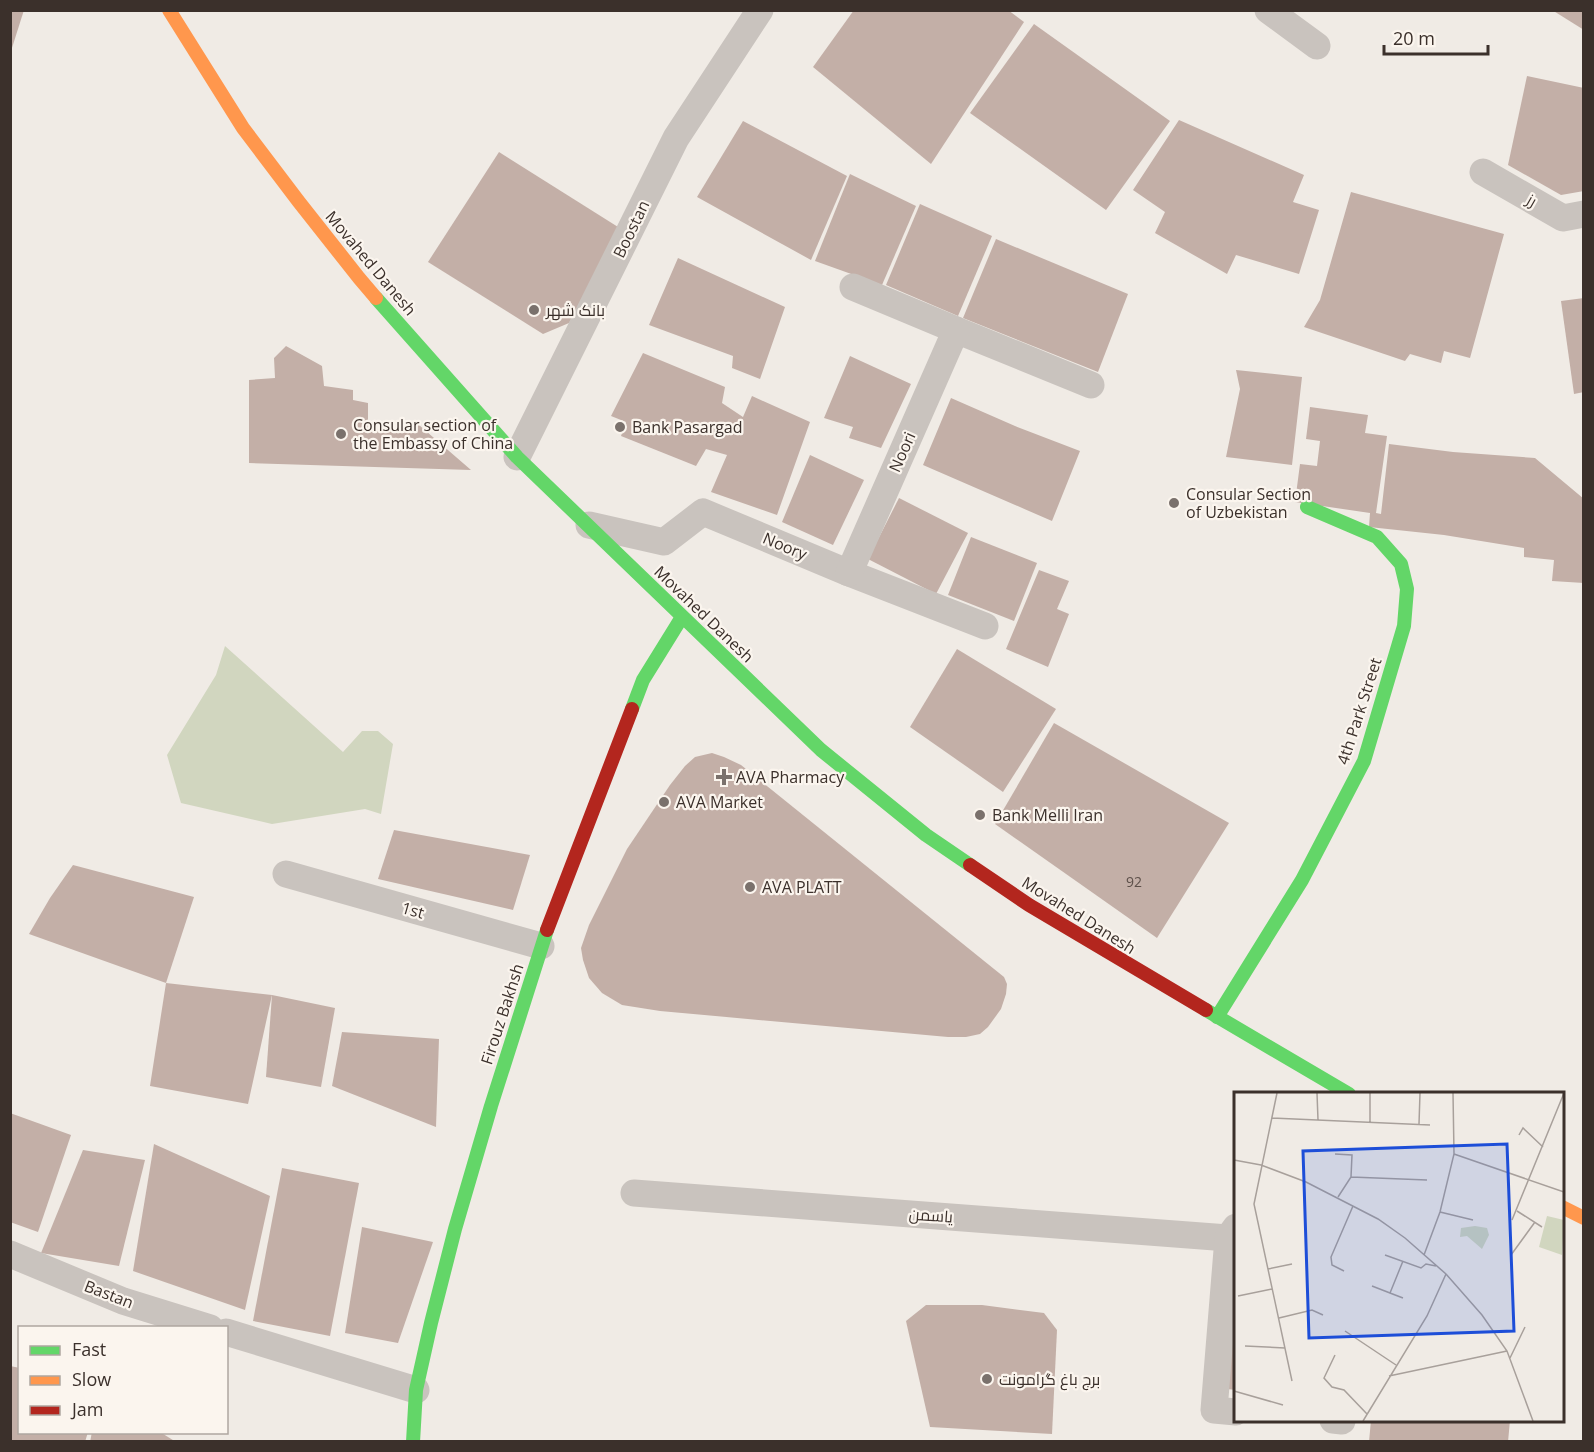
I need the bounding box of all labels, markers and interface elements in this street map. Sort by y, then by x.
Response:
scale bar [1384,18,1488,56]
text: 20 m [1393,26,1435,50]
street label: رز [1522,188,1541,212]
street label: Boostan [608,196,654,262]
street label: Movahed Danesh [321,206,421,320]
place label: بانک شهر [545,299,605,321]
marker: بانک شهر [527,303,541,317]
place label: Consular section of the Embassy of China [353,414,513,454]
place label: Bank Pasargad [632,416,743,438]
marker: Bank Pasargad [613,420,627,434]
marker: Consular section of the Embassy of China [334,427,348,441]
street label: Noori [883,428,921,476]
place label: Consular Section of Uzbekistan [1186,483,1311,523]
marker: Consular Section of Uzbekistan [1167,496,1181,510]
street label: Noory [760,527,811,565]
street label: Movahed Danesh [649,561,759,667]
street label: 4th Park Street [1331,654,1387,767]
place label: AVA Pharmacy [736,766,845,788]
marker: AVA Pharmacy [717,770,731,784]
place label: AVA Market [676,791,763,813]
marker: AVA Market [657,795,671,809]
place label: Bank Melli Iran [992,804,1103,826]
marker: Bank Melli Iran [973,808,987,822]
street label: Movahed Danesh [1018,871,1140,959]
house number: 92 [1126,872,1142,891]
place label: AVA PLATT [762,876,842,898]
marker: AVA PLATT [743,880,757,894]
street label: 1st [399,896,427,924]
street label: Firouz Bakhsh [475,961,529,1067]
inset map [1234,1092,1564,1422]
street label: یاسمن [908,1202,955,1228]
street label: Bastan [81,1275,137,1313]
legend [18,1326,228,1434]
text: Fast [72,1337,106,1361]
text: Slow [72,1367,111,1391]
place label: برج باغ گرامونت [999,1368,1100,1391]
marker: برج باغ گرامونت [980,1372,994,1386]
text: Jam [70,1397,104,1421]

